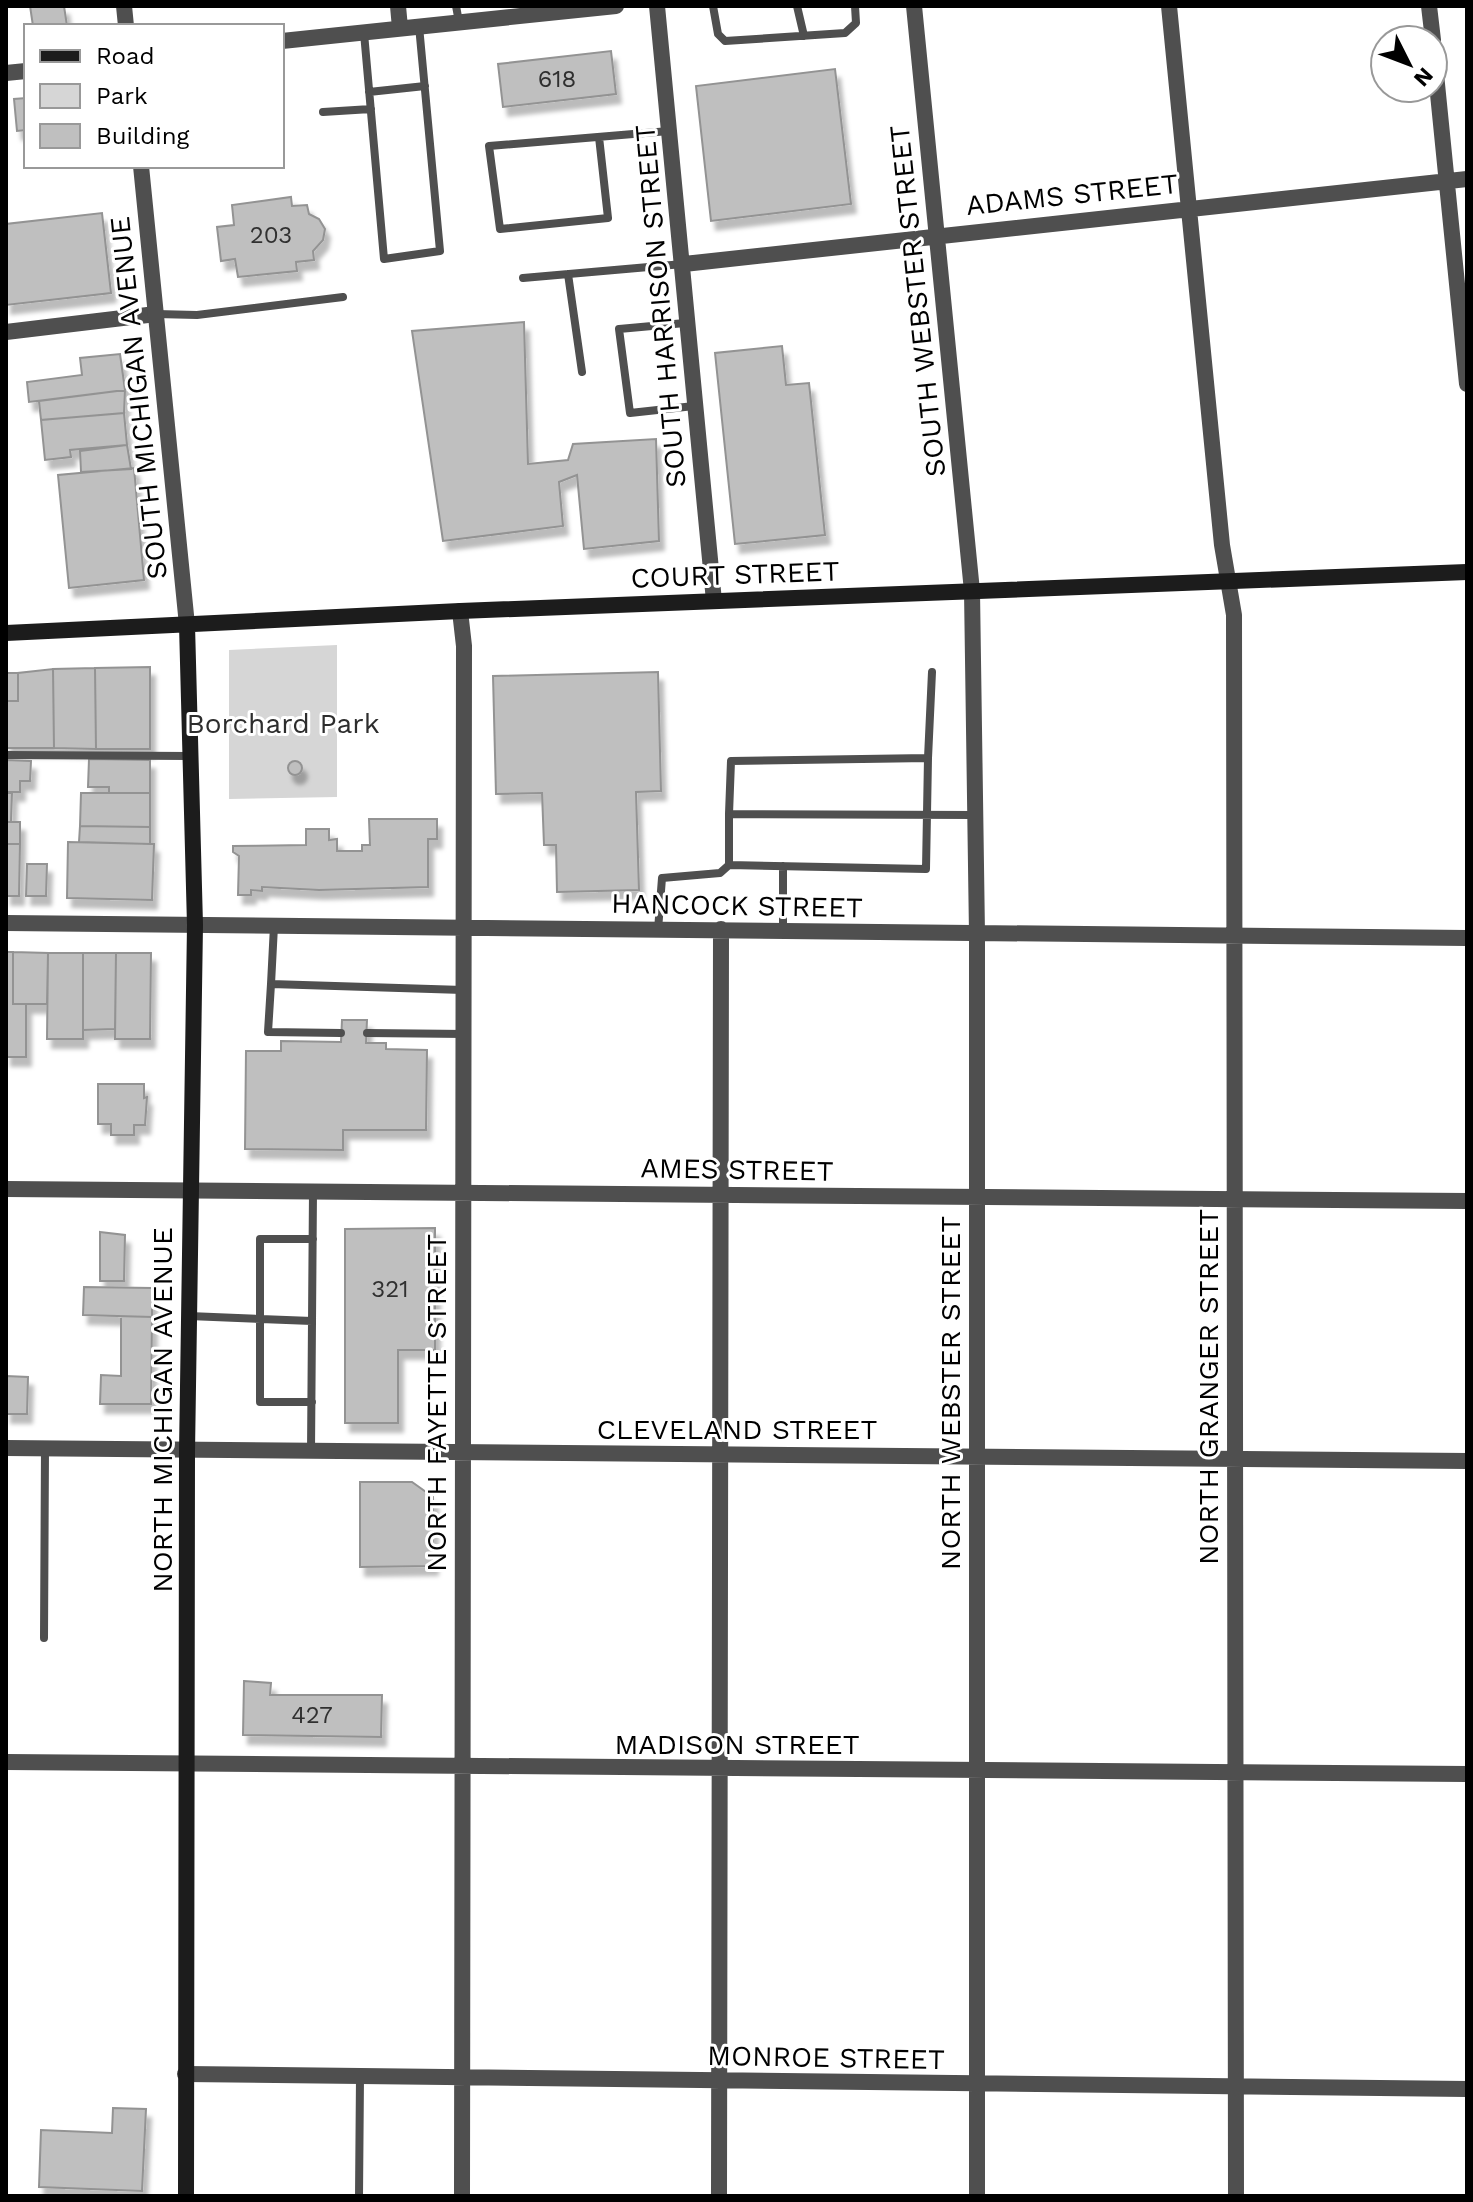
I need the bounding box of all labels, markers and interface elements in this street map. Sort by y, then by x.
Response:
legend [24,24,284,168]
north arrow [1369,24,1449,104]
text: Road [96,42,155,70]
text: N [1409,63,1438,91]
house number: 618 [538,65,576,93]
text: Park [96,82,148,110]
text: Building [96,122,189,150]
street label: SOUTH HARRISON STREET [628,123,693,489]
street label: SOUTH WEBSTER STREET [883,123,952,478]
street label: ADAMS STREET [964,167,1180,222]
street label: SOUTH MICHIGAN AVENUE [103,215,174,581]
house number: 203 [250,221,292,249]
street label: COURT STREET [630,554,840,595]
park label: Borchard Park [186,707,380,740]
street label: HANCOCK STREET [611,887,863,924]
street label: AMES STREET [640,1151,834,1188]
street label: NORTH GRANGER STREET [1192,1209,1225,1565]
street label: NORTH WEBSTER STREET [934,1216,967,1570]
street label: NORTH MICHIGAN AVENUE [146,1227,179,1593]
street label: NORTH FAYETTE STREET [420,1234,453,1572]
house number: 321 [371,1275,409,1303]
street label: CLEVELAND STREET [597,1413,877,1446]
house number: 427 [291,1701,333,1729]
street label: MADISON STREET [614,1728,860,1761]
street label: MONROE STREET [707,2039,945,2076]

